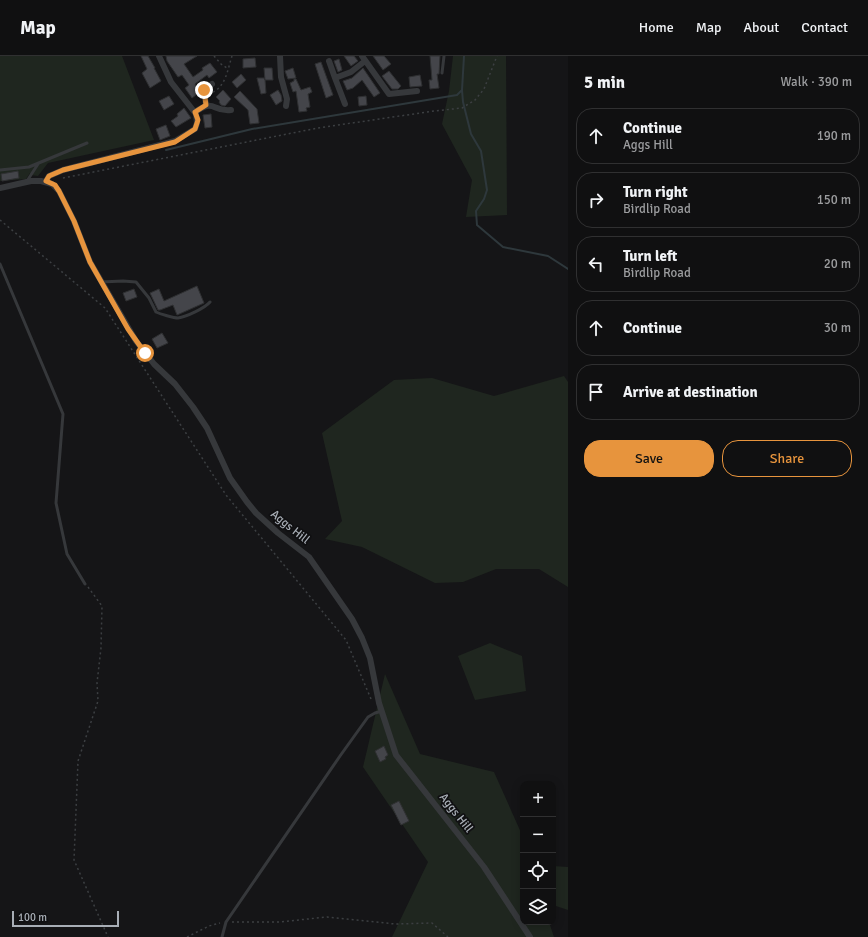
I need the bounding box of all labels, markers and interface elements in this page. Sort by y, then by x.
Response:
text: Map [20,16,56,40]
text: Home [639,19,674,36]
text: Map [696,19,721,36]
text: About [743,19,779,36]
text: Contact [801,19,848,36]
text: 5 min [584,72,625,93]
text: Walk · 390 m [781,74,852,90]
route end [195,81,213,99]
text: Continue [623,119,682,137]
icon: ahead [585,125,607,147]
text: 190 m [817,128,851,144]
text: Aggs Hill [623,137,673,153]
text: Turn right [623,183,688,201]
icon: right [585,189,607,211]
text: 150 m [817,192,851,208]
text: Birdlip Road [623,201,691,217]
text: Turn left [623,247,677,265]
icon: left [585,253,607,275]
text: 20 m [824,256,851,272]
text: Birdlip Road [623,265,691,281]
icon: ahead [585,317,607,339]
text: Continue [623,319,682,337]
text: 30 m [824,320,851,336]
route start [136,344,154,362]
icon: arrive [585,381,607,403]
text: Arrive at destination [623,383,758,401]
button: Save [584,440,714,477]
button: Share [722,440,852,477]
street label: Aggs Hill [267,507,313,548]
map controls [520,781,556,925]
button: + [520,781,556,817]
street label: Aggs Hill [436,790,476,836]
button: − [520,817,556,853]
button: locate [520,853,556,889]
button: layers [520,889,556,925]
scale bar [12,909,119,928]
text: 100 m [18,911,47,924]

